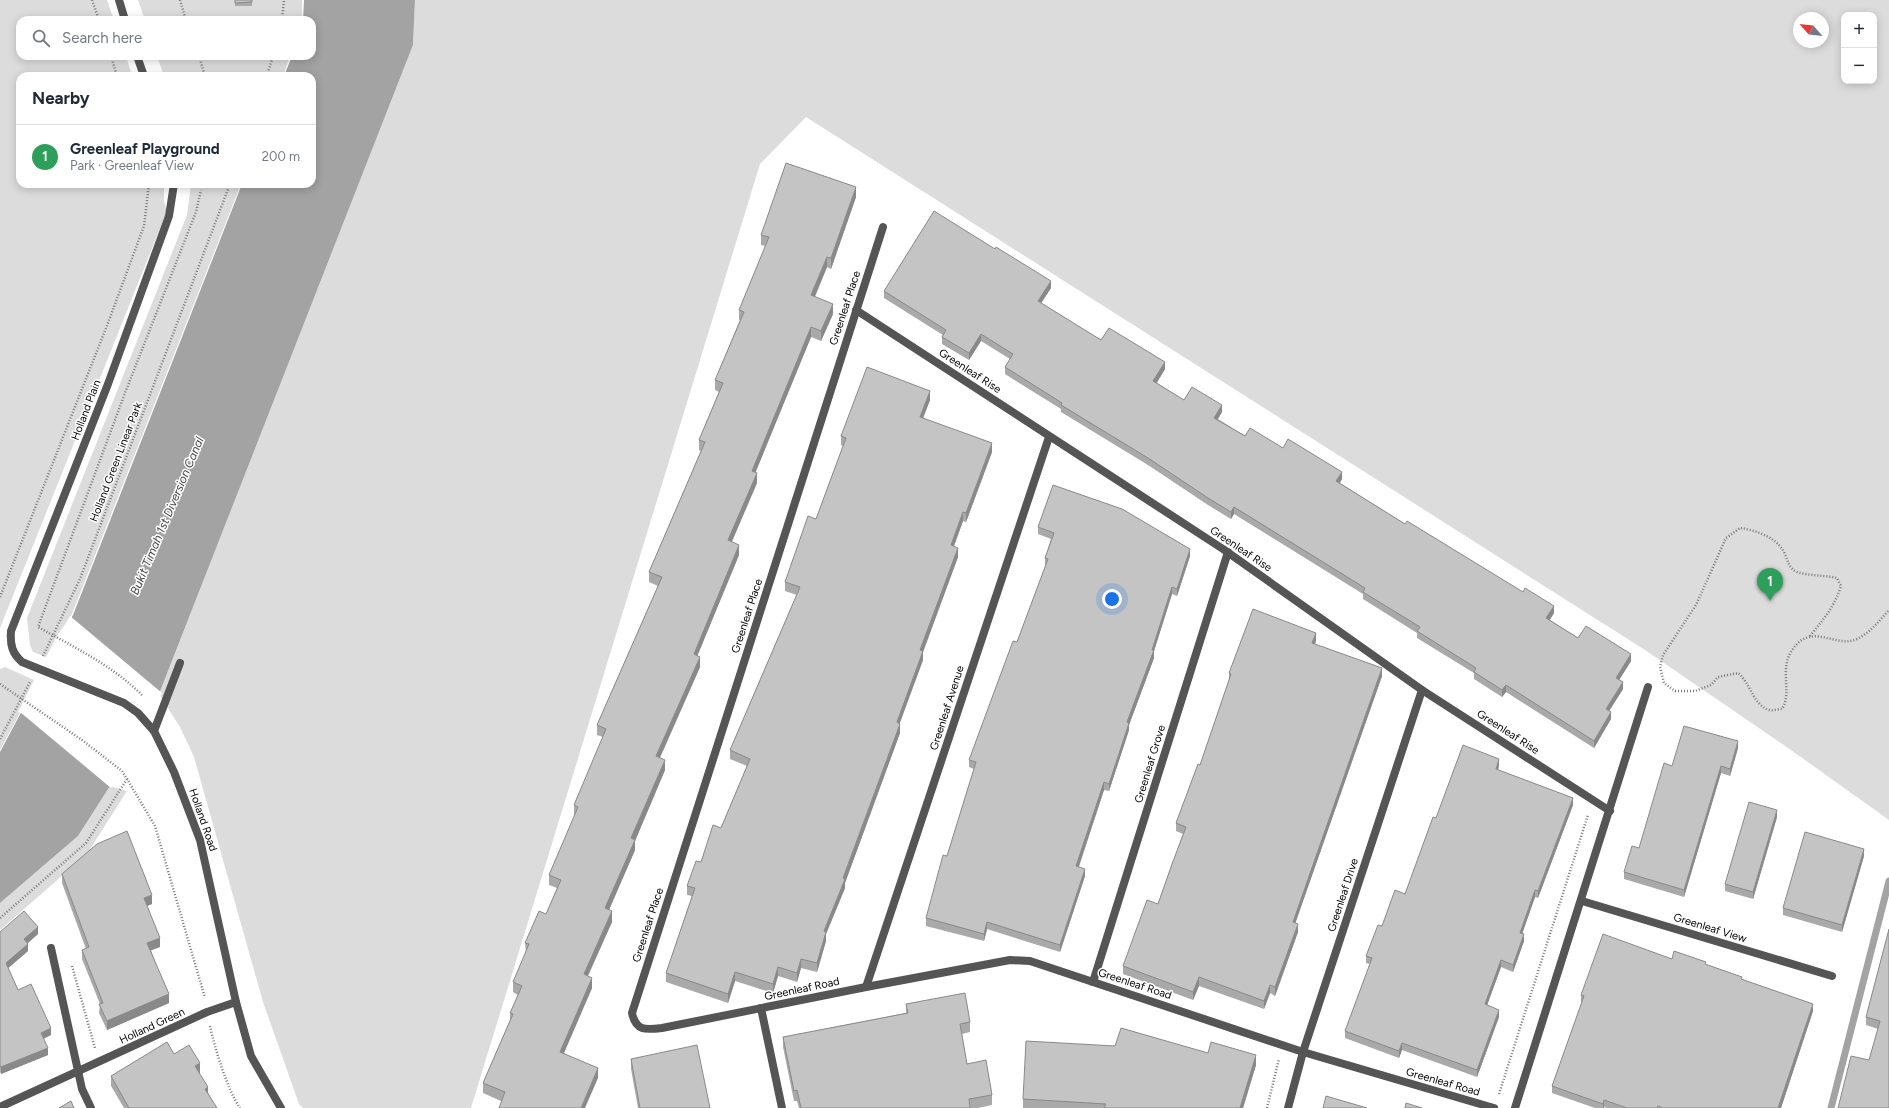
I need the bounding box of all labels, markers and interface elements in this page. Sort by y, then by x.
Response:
north arrow [1793,12,1829,48]
map controls [1841,12,1877,84]
button: + [1841,12,1877,48]
search box [16,16,316,60]
icon: search [30,27,52,49]
text: Search here [62,29,142,47]
button: − [1841,48,1877,84]
text: Nearby [32,88,90,108]
text: Greenleaf Playground [70,140,220,158]
text: 1 [42,149,48,164]
text: 200 m [262,149,300,164]
text: Park · Greenleaf View [70,158,194,173]
street label: Greenleaf Place [827,269,863,347]
street label: Greenleaf Rise [936,346,1004,396]
street label: Holland Plain [69,378,103,442]
street label: Holland Green Linear Park [87,400,145,523]
water label: Bukit Timah 1st Diversion Canal [127,435,207,597]
street label: Greenleaf Rise [1208,524,1274,574]
pin: 1 [1757,568,1783,601]
street label: Greenleaf Place [729,577,765,655]
your location [1102,589,1122,609]
street label: Greenleaf Avenue [927,664,967,752]
street label: Greenleaf Rise [1474,707,1542,757]
street label: Greenleaf Grove [1132,723,1168,805]
street label: Holland Road [186,787,220,853]
street label: Greenleaf Drive [1325,857,1361,933]
street label: Greenleaf Place [630,886,666,964]
street label: Greenleaf View [1672,911,1748,945]
street label: Greenleaf Road [1097,966,1173,1002]
street label: Greenleaf Road [763,975,841,1003]
street label: Holland Green [117,1005,187,1047]
street label: Greenleaf Road [1405,1065,1481,1099]

